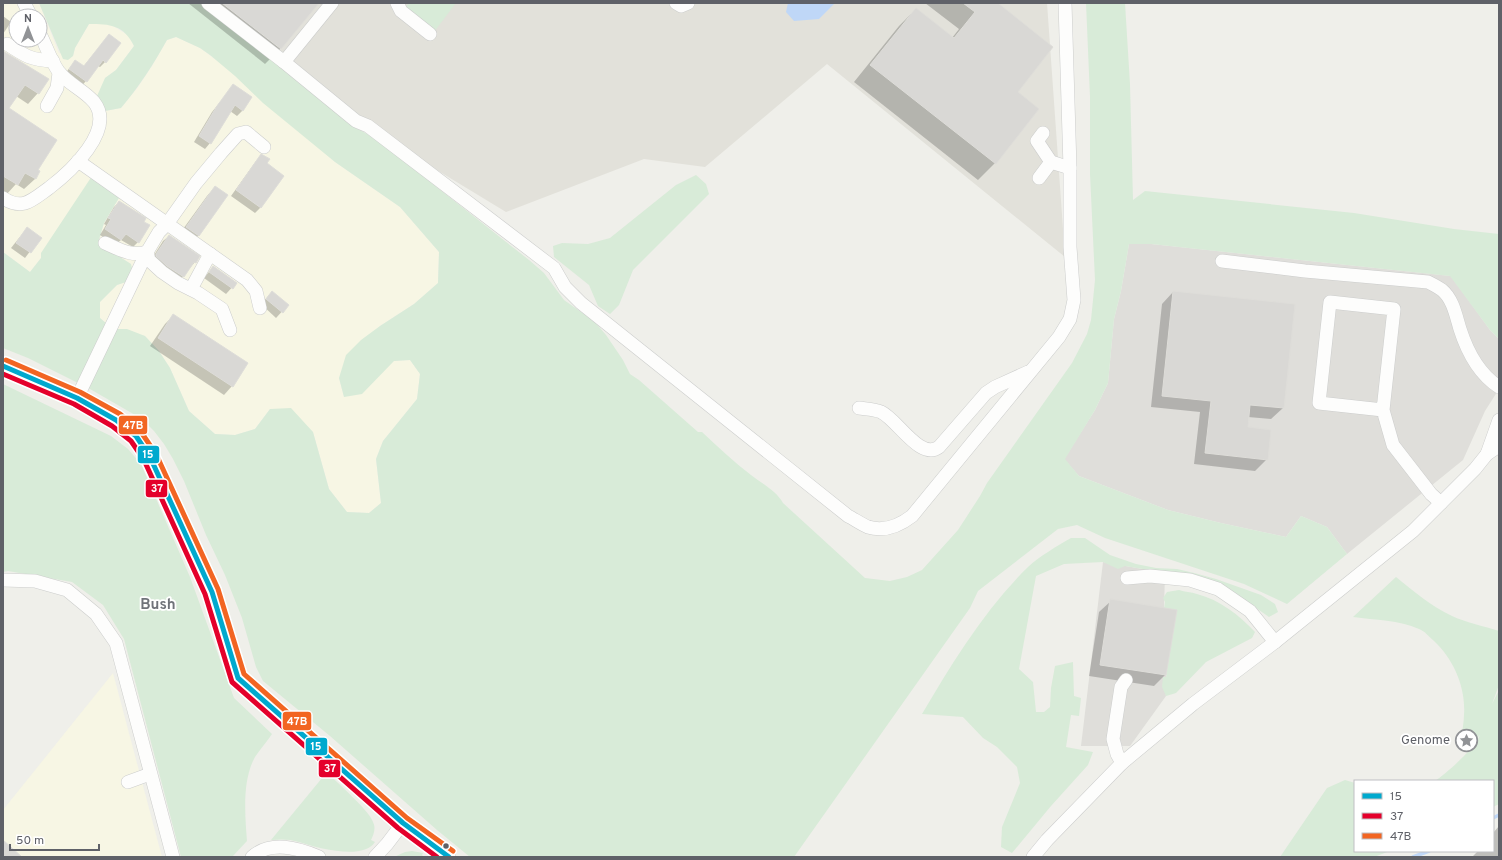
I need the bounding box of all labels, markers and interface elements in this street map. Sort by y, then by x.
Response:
north arrow [8,8,48,48]
text: N [24,12,32,26]
line badge: 47B [118,415,148,435]
text: 47B [123,419,143,433]
line badge: 15 [137,445,160,464]
text: 15 [142,448,154,462]
line badge: 37 [145,479,168,498]
text: 37 [151,482,163,496]
district label: Bush [140,596,176,615]
line badge: 47B [282,711,312,731]
text: 47B [287,715,307,729]
place icon: Genome [1453,728,1479,754]
place label: Genome [1401,733,1450,749]
line badge: 15 [305,737,328,756]
text: 15 [310,740,322,754]
line badge: 37 [318,759,341,778]
text: 37 [324,762,336,776]
legend [1354,780,1494,852]
text: 15 [1390,789,1402,805]
text: 37 [1390,809,1403,825]
scale bar [10,826,99,852]
text: 47B [1390,829,1412,845]
text: 50 m [16,833,44,849]
unlabelled marker [441,841,451,851]

